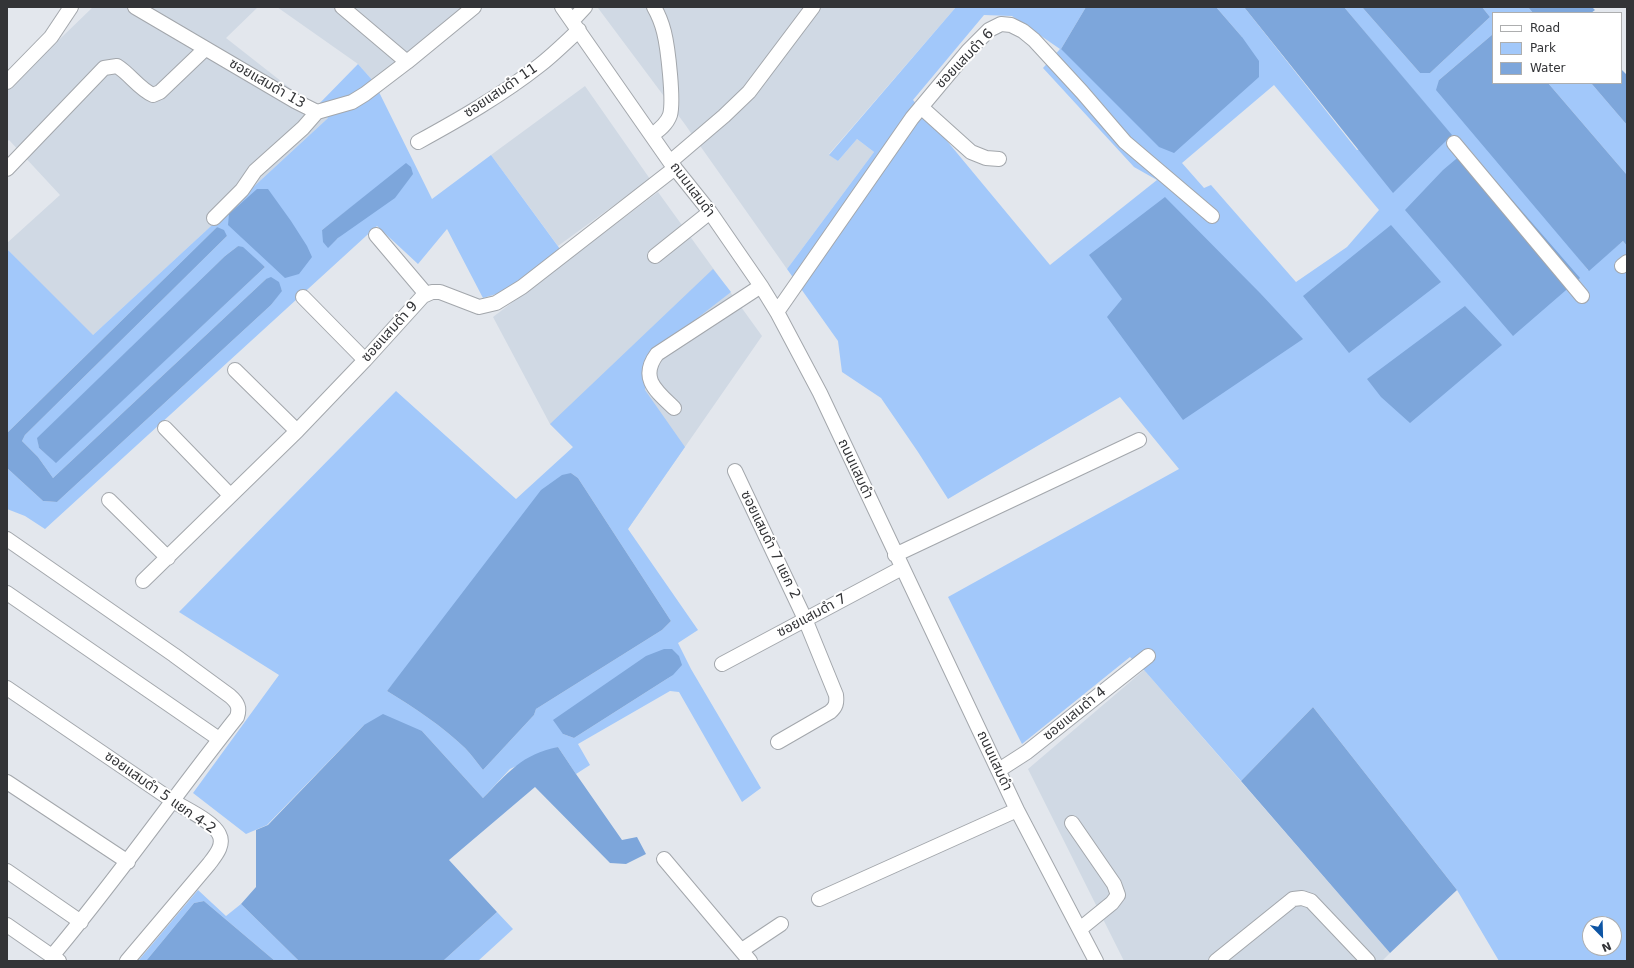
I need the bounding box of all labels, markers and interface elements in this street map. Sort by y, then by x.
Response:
legend [1492,12,1622,84]
text: Road [1530,21,1560,35]
street label: ซอยแสมดำ 6 [932,26,998,92]
text: Park [1530,41,1556,55]
street label: ซอยแสมดำ 13 [226,55,308,113]
street label: ซอยแสมดำ 11 [461,60,541,122]
text: Water [1530,61,1565,75]
street label: ถนนแสมดำ [666,159,718,221]
street label: ซอยแสมดำ 9 [358,298,422,366]
street label: ถนนแสมดำ [834,436,876,502]
street label: ซอยแสมดำ 7 แยก 2 [737,488,803,602]
street label: ซอยแสมดำ 7 [774,591,850,641]
street label: ซอยแสมดำ 4 [1040,683,1110,745]
street label: ถนนแสมดำ [973,728,1015,794]
street label: ซอยแสมดำ 5 แยก 4-2 [101,748,219,838]
north arrow [1582,916,1622,956]
text: N [1600,939,1613,954]

